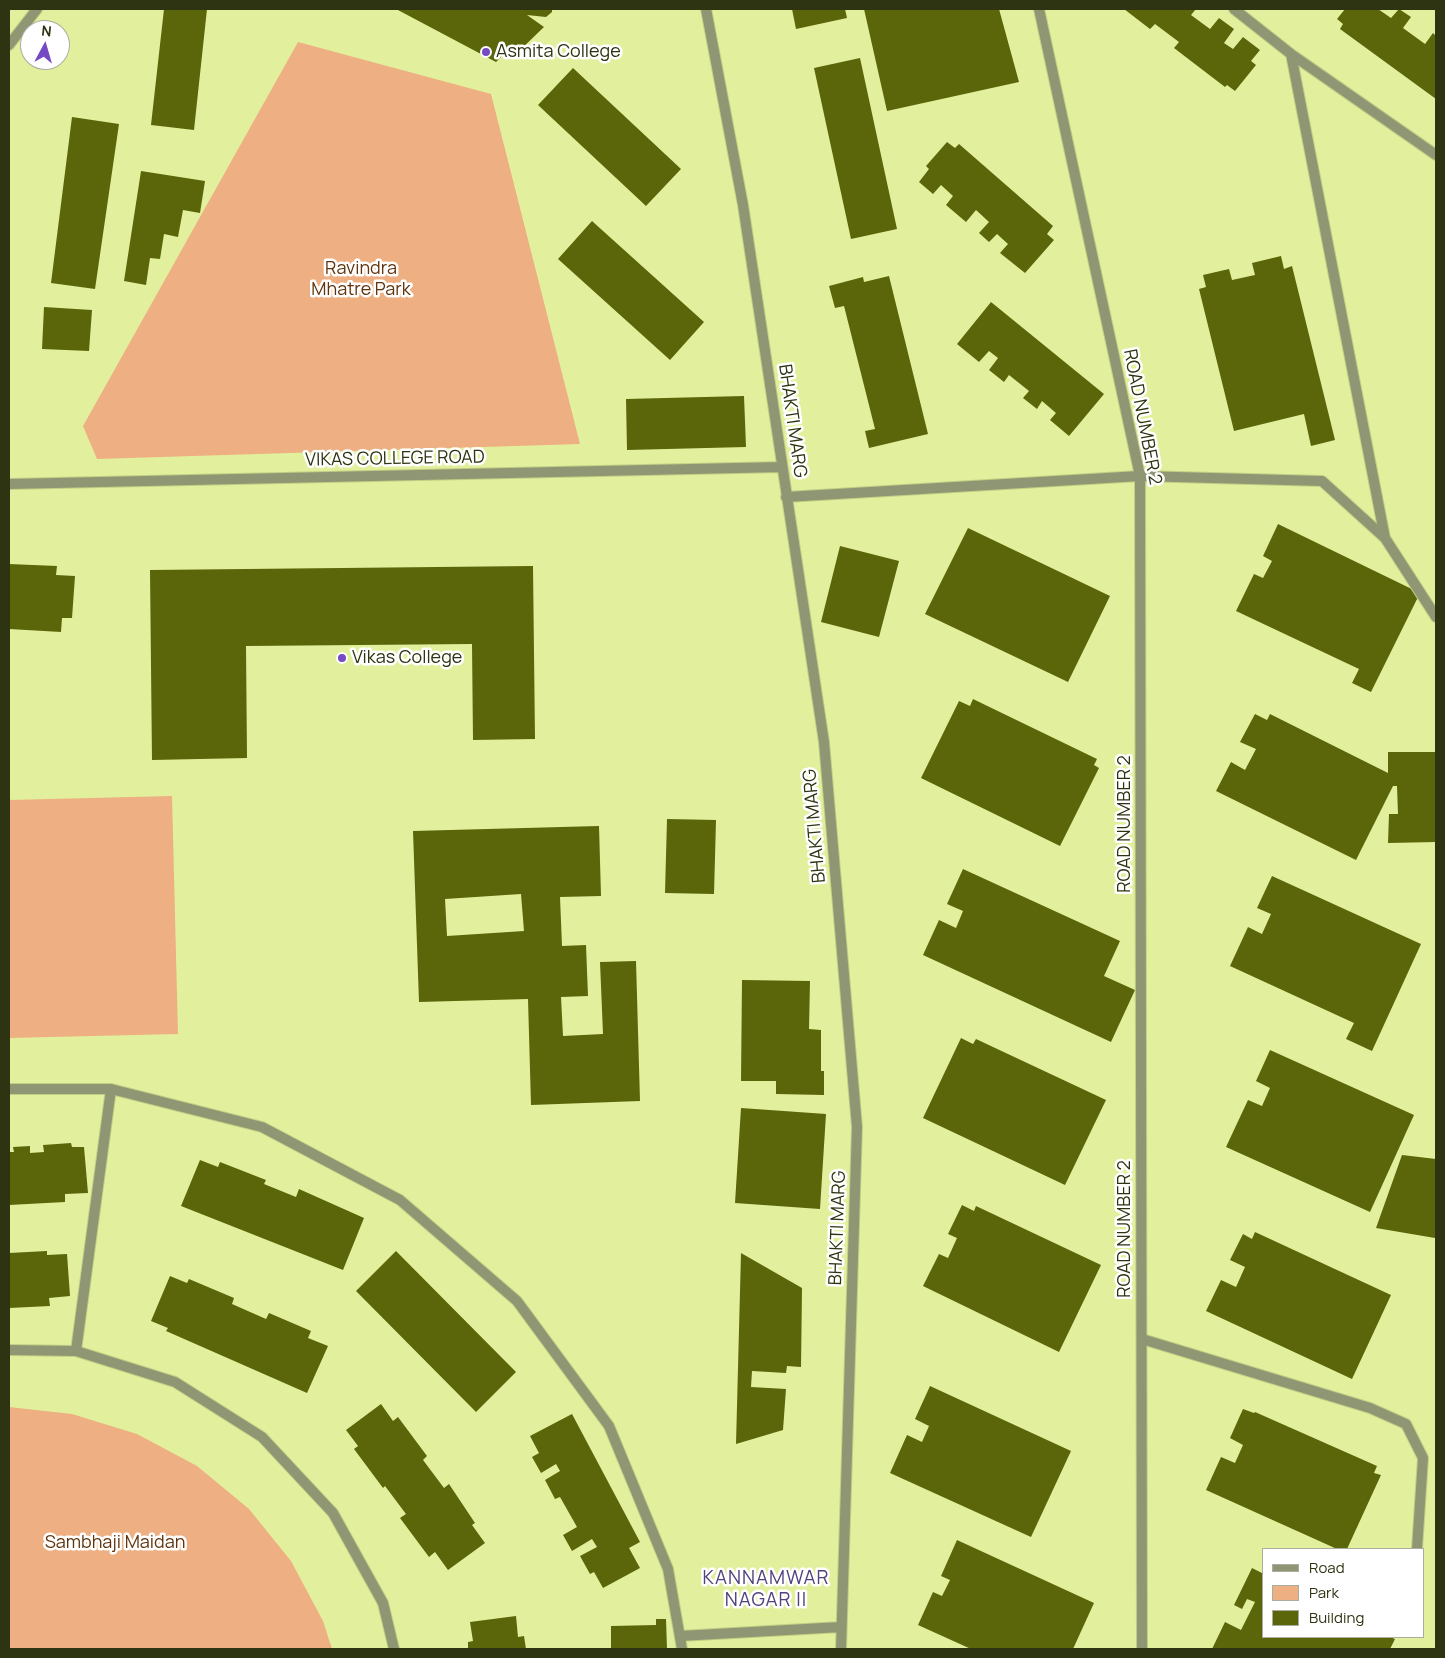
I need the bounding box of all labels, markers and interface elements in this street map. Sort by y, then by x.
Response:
north arrow [20,20,70,70]
text: N [41,21,53,41]
place label: Asmita College [496,41,621,63]
marker: Asmita College [480,46,492,58]
park label: Ravindra Mhatre Park [311,258,411,300]
street label: ROAD NUMBER 2 [1118,347,1166,487]
street label: BHAKTI MARG [773,363,811,479]
street label: VIKAS COLLEGE ROAD [305,447,485,471]
place label: Vikas College [352,647,462,669]
marker: Vikas College [336,652,348,664]
street label: ROAD NUMBER 2 [1114,755,1136,893]
street label: BHAKTI MARG [799,768,831,884]
street label: ROAD NUMBER 2 [1114,1160,1136,1298]
street label: BHAKTI MARG [825,1170,851,1286]
park label: Sambhaji Maidan [45,1532,185,1554]
legend [1262,1548,1425,1638]
text: Road [1309,1557,1345,1578]
district label: KANNAMWAR NAGAR II [701,1568,831,1612]
text: Park [1309,1582,1339,1603]
text: Building [1309,1607,1364,1628]

